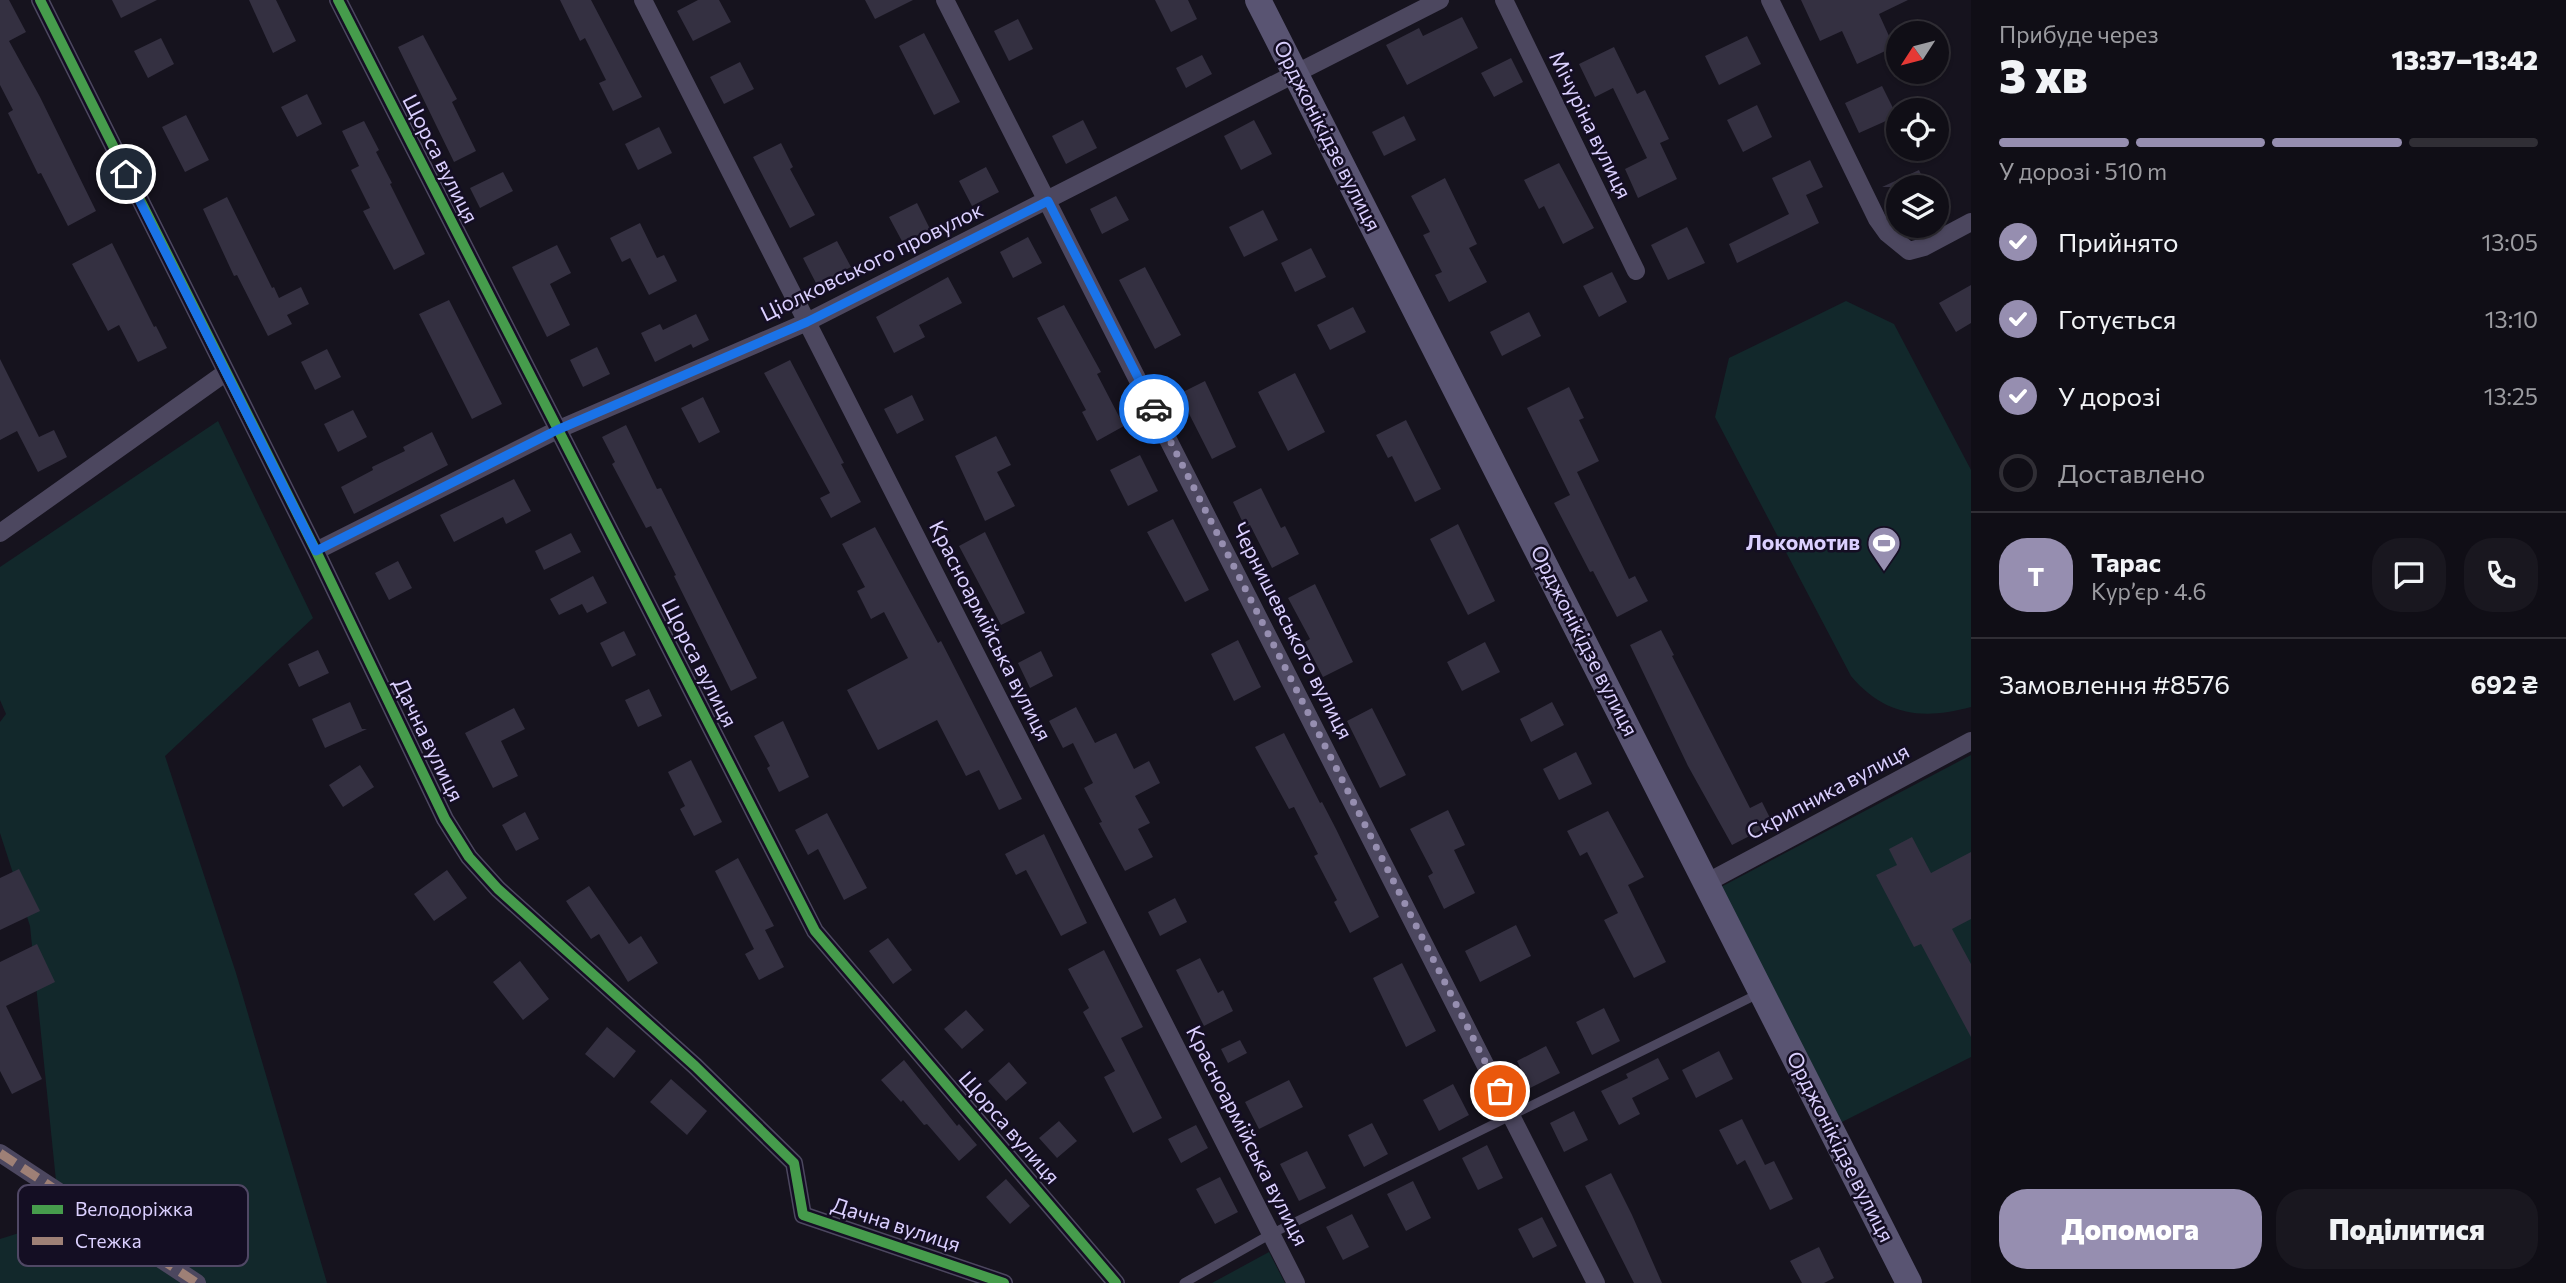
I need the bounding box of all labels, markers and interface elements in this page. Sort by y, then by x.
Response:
text: Прибуде через [1999,20,2159,48]
north arrow [1886,21,1950,84]
map controls [1886,21,1949,238]
street label: Орджонікідзе вулиця [1269,36,1387,235]
text: 13:37–13:42 [2392,44,2538,75]
text: 3 хв [1999,46,2087,102]
street label: Мічуріна вулиця [1545,47,1638,202]
street label: Щорса вулиця [398,90,485,227]
button: locate [1886,98,1949,161]
pin [96,144,156,204]
icon: home [107,155,145,193]
text: У дорозі · 510 m [1999,157,2167,185]
button: layers [1886,175,1949,238]
street label: Ціолковського провулок [756,196,987,325]
icon: check [1999,223,2037,261]
text: Прийнято [2058,226,2179,257]
text: 13:05 [2481,228,2538,256]
icon: check [1999,300,2037,338]
text: Готується [2058,303,2176,334]
text: 13:10 [2485,305,2538,333]
courier [1119,374,1189,444]
icon: check [1999,377,2037,415]
text: У дорозі [2058,380,2161,411]
text: 13:25 [2484,382,2538,410]
icon: car [1135,390,1173,428]
text: Доставлено [2058,457,2205,488]
street label: Красноармійська вулиця [925,516,1058,745]
street label: Чернишевського вулиця [1228,518,1359,743]
sports icon: Локомотив [1865,524,1903,573]
place label: Локомотив [1746,529,1860,554]
button: chat [2372,538,2446,612]
button: phone [2464,538,2538,612]
street label: Орджонікідзе вулиця [1526,541,1644,740]
text: Тарас [2091,546,2161,577]
text: Т [2028,560,2044,591]
text: Кур’єр · 4.6 [2091,577,2206,605]
street label: Щорса вулиця [657,594,744,731]
text: Замовлення #8576 [1999,668,2230,699]
text: 692 ₴ [2470,668,2538,699]
street label: Дачна вулиця [389,674,470,805]
street label: Скрипника вулиця [1742,737,1913,844]
street label: Красноармійська вулиця [1182,1021,1315,1250]
street label: Орджонікідзе вулиця [1782,1047,1900,1246]
pin [1470,1061,1530,1121]
street label: Щорса вулиця [954,1066,1066,1189]
icon: bag [1481,1072,1519,1110]
legend [18,1185,248,1266]
button: Допомога [1999,1189,2262,1269]
button: Поділитися [2276,1189,2538,1269]
street label: Дачна вулиця [829,1191,964,1256]
text: Велодоріжка [75,1197,193,1220]
text: Стежка [75,1229,142,1252]

